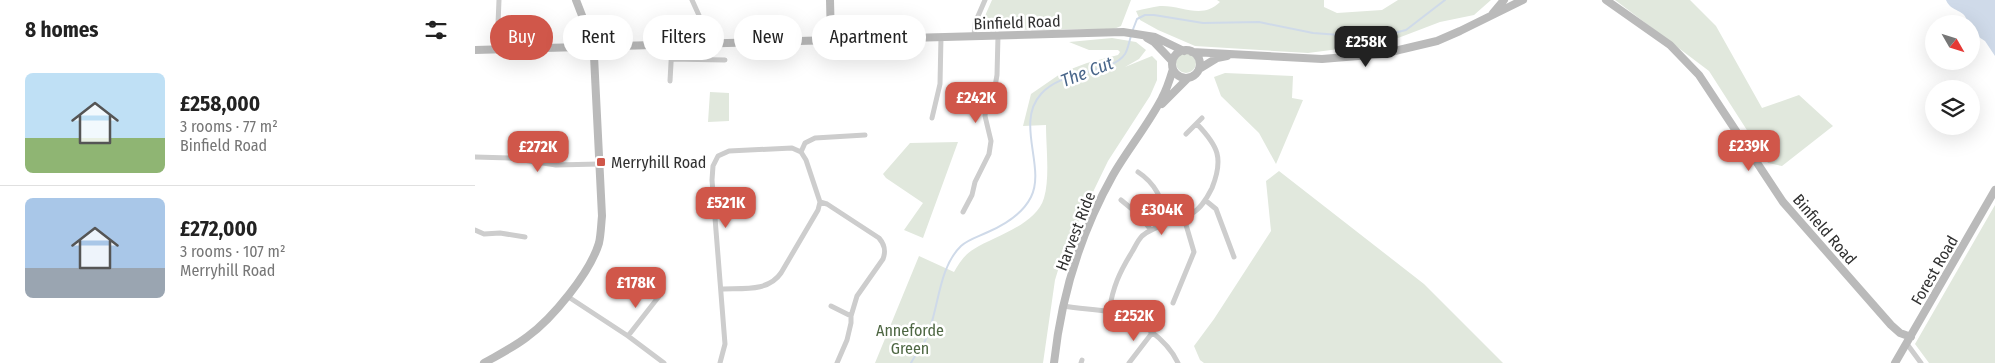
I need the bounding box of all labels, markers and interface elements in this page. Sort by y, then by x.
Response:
street label: Binfield Road [973,11,1061,34]
chip: Buy [490,15,553,60]
chip: Rent [563,15,633,60]
chip: Filters [643,15,724,60]
chip: New [734,15,802,60]
chip: Apartment [812,15,926,60]
north arrow [1925,15,1980,70]
map controls [1925,15,1980,135]
icon: filters [422,16,450,44]
text: 8 homes [25,17,99,43]
pin: £258K [1331,26,1401,68]
text: £258K [1346,32,1386,51]
water label: The Cut [1058,52,1116,92]
button: layers [1925,80,1980,135]
pin: £242K [941,82,1011,124]
text: £242K [956,88,996,107]
text: £258,000 [180,91,260,117]
icon: home [65,93,125,153]
text: 3 rooms · 77 m² [180,117,278,136]
pin: £272K [503,130,573,173]
pin: £239K [1714,130,1784,172]
text: Binfield Road [180,136,267,155]
text: £239K [1729,136,1769,155]
text: £272K [519,137,557,156]
place label: Merryhill Road [611,153,706,172]
marker: Merryhill Road [595,156,607,168]
pin: £521K [691,186,761,229]
street label: Harvest Ride [1052,189,1099,273]
street label: Binfield Road [1789,190,1860,268]
text: £521K [707,193,745,212]
pin: £304K [1127,194,1197,236]
text: £304K [1141,200,1183,219]
text: £272,000 [180,216,257,242]
icon: home [65,218,125,278]
street label: Forest Road [1907,232,1962,308]
text: 3 rooms · 107 m² [180,242,286,261]
text: Merryhill Road [180,261,275,280]
pin: £178K [601,266,671,309]
text: £178K [617,273,655,292]
pin: £252K [1099,300,1169,342]
text: £252K [1114,306,1154,325]
park label: Anneforde Green [876,321,944,358]

